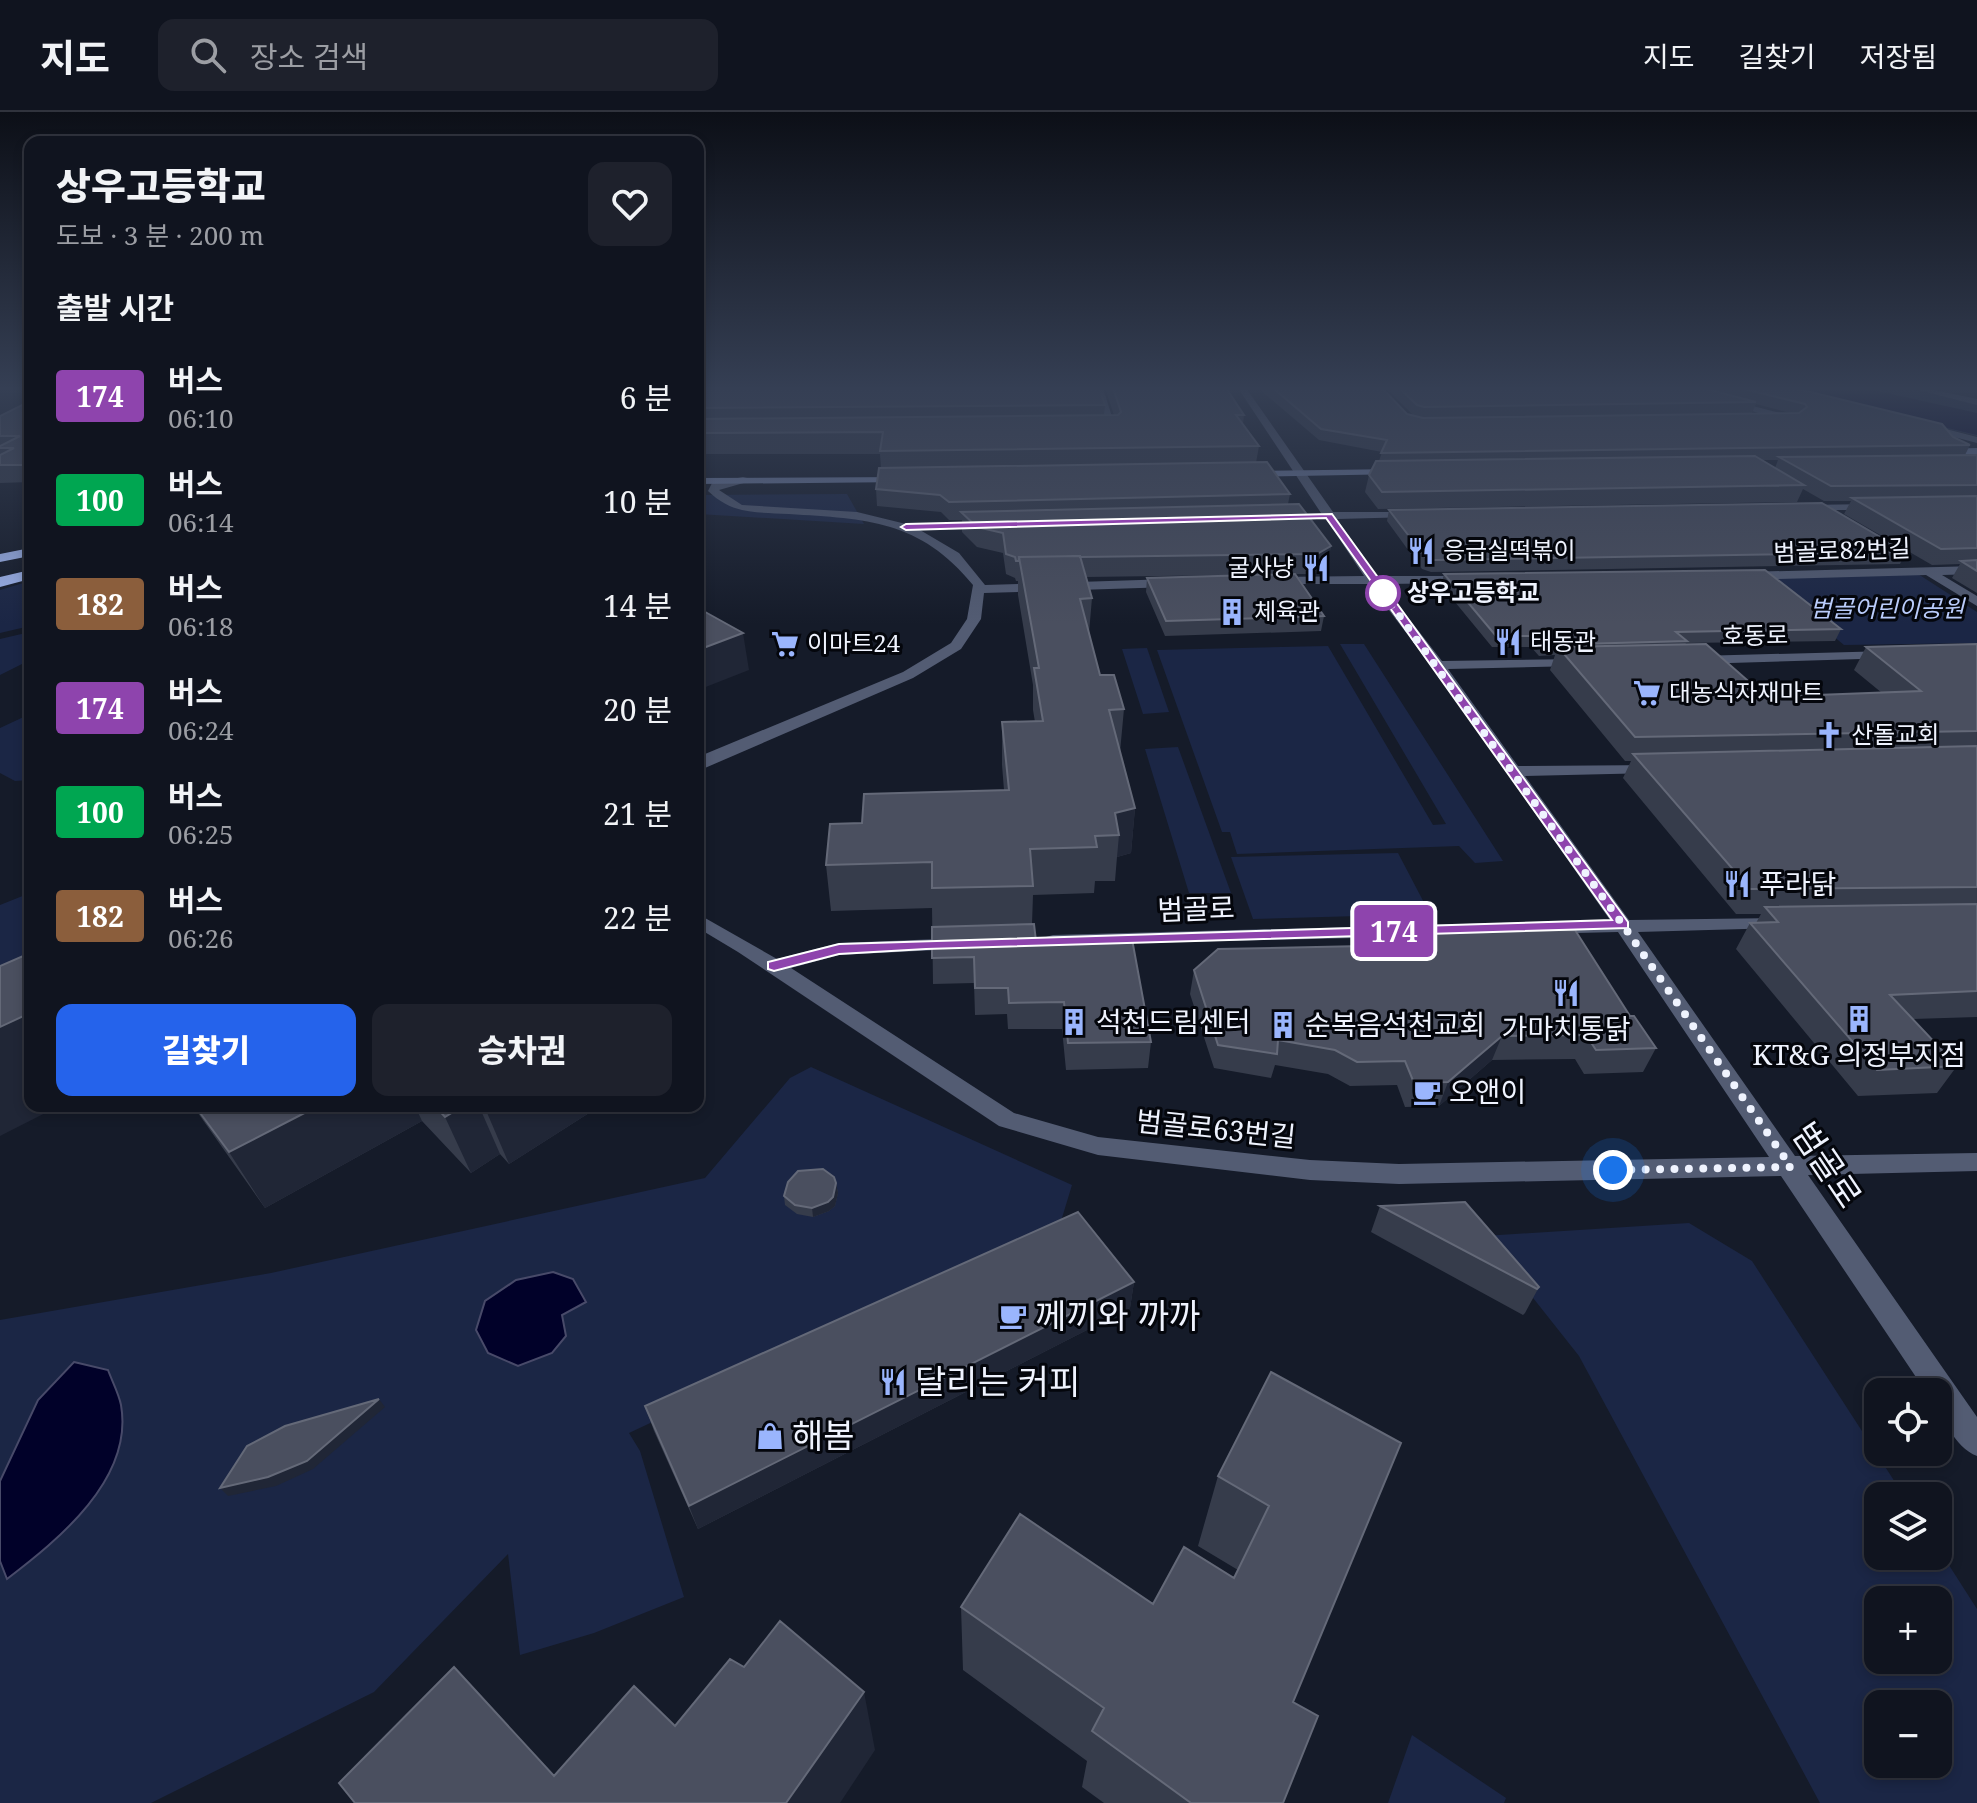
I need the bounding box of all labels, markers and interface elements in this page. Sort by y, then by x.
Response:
search box [158,19,718,91]
text: 지도 [40,31,110,83]
icon: search [186,33,230,77]
text: 장소 검색 [250,36,368,77]
text: 지도 [1643,37,1694,75]
text: 길찾기 [1738,37,1816,75]
text: 저장됨 [1860,37,1937,75]
text: 상우고등학교 [56,159,266,211]
button: heart [588,162,672,246]
text: 도보 · 3 분 · 200 m [56,217,264,253]
text: 출발 시간 [56,287,174,328]
text: 버스 [168,359,223,400]
text: 174 [76,377,124,415]
text: 6 분 [620,377,672,418]
text: 06:10 [168,400,234,436]
text: 버스 [168,463,223,504]
text: 100 [76,481,124,519]
text: 10 분 [603,481,672,522]
text: 06:14 [168,504,234,540]
street label: 범골로82번길 [1773,531,1911,568]
place label: 응급실떡볶이 [1443,533,1575,566]
restaurant icon: 응급실떡볶이 [1406,536,1436,566]
place label: 굴사냥 [1228,550,1294,583]
restaurant icon: 굴사냥 [1301,553,1331,583]
text: 버스 [168,567,223,608]
place label: 상우고등학교 [1407,575,1539,608]
marker: 상우고등학교 [1366,576,1400,610]
text: 182 [76,585,124,623]
text: 14 분 [603,585,672,626]
park label: 범골어린이공원 [1810,591,1966,624]
place label: 체육관 [1254,594,1320,627]
building icon: 체육관 [1217,597,1247,627]
text: 06:18 [168,608,234,644]
street label: 호동로 [1722,617,1788,652]
place label: 태동관 [1530,624,1596,657]
place label: 이마트24 [807,626,901,659]
restaurant icon: 태동관 [1493,627,1523,657]
supermarket icon: 이마트24 [770,629,800,659]
text: 버스 [168,671,223,712]
place label: 대농식자재마트 [1669,675,1824,708]
supermarket icon: 대농식자재마트 [1632,678,1662,708]
text: 174 [76,689,124,727]
text: 20 분 [603,689,672,730]
text: 06:24 [168,712,234,748]
place label: 산돌교회 [1851,717,1939,750]
church icon: 산돌교회 [1814,720,1844,750]
text: 버스 [168,775,223,816]
text: 100 [76,793,124,831]
text: 21 분 [603,793,672,834]
text: 06:25 [168,816,234,852]
place label: 푸라닭 [1759,864,1836,902]
restaurant icon: 푸라닭 [1722,869,1752,899]
text: 버스 [168,879,223,920]
street label: 범골로 [1157,888,1235,928]
text: 182 [76,897,124,935]
text: 22 분 [603,897,672,938]
line badge: 174 [1348,905,1440,957]
text: 174 [1370,912,1418,950]
text: 06:26 [168,920,234,956]
restaurant icon: 가마치통닭 [1551,978,1581,1008]
place label: 석천드림센터 [1096,1002,1251,1040]
button: 길찾기 [56,1004,356,1096]
button: 승차권 [372,1004,672,1096]
building icon: KT&G 의정부지점 [1844,1004,1874,1034]
place label: 순복음석천교회 [1305,1005,1485,1043]
building icon: 석천드림센터 [1059,1007,1089,1037]
place label: 가마치통닭 [1502,1009,1630,1047]
building icon: 순복음석천교회 [1268,1010,1298,1040]
place label: KT&G 의정부지점 [1752,1035,1966,1073]
place label: 오앤이 [1449,1072,1526,1110]
cafe icon: 오앤이 [1412,1077,1442,1107]
street label: 범골로63번길 [1135,1101,1298,1155]
street label: 범골로 [1783,1113,1873,1216]
your location [1593,1150,1633,1190]
place label: 께끼와 까까 [1035,1292,1200,1338]
cafe icon: 께끼와 까까 [998,1301,1028,1331]
place label: 달리는 커피 [915,1358,1080,1404]
restaurant icon: 달리는 커피 [878,1367,908,1397]
map controls [1864,1378,1952,1778]
button: locate [1864,1378,1952,1466]
place label: 해봄 [792,1412,855,1458]
shop icon: 해봄 [755,1421,785,1451]
button: layers [1864,1482,1952,1570]
button: + [1864,1586,1952,1674]
button: − [1864,1690,1952,1778]

